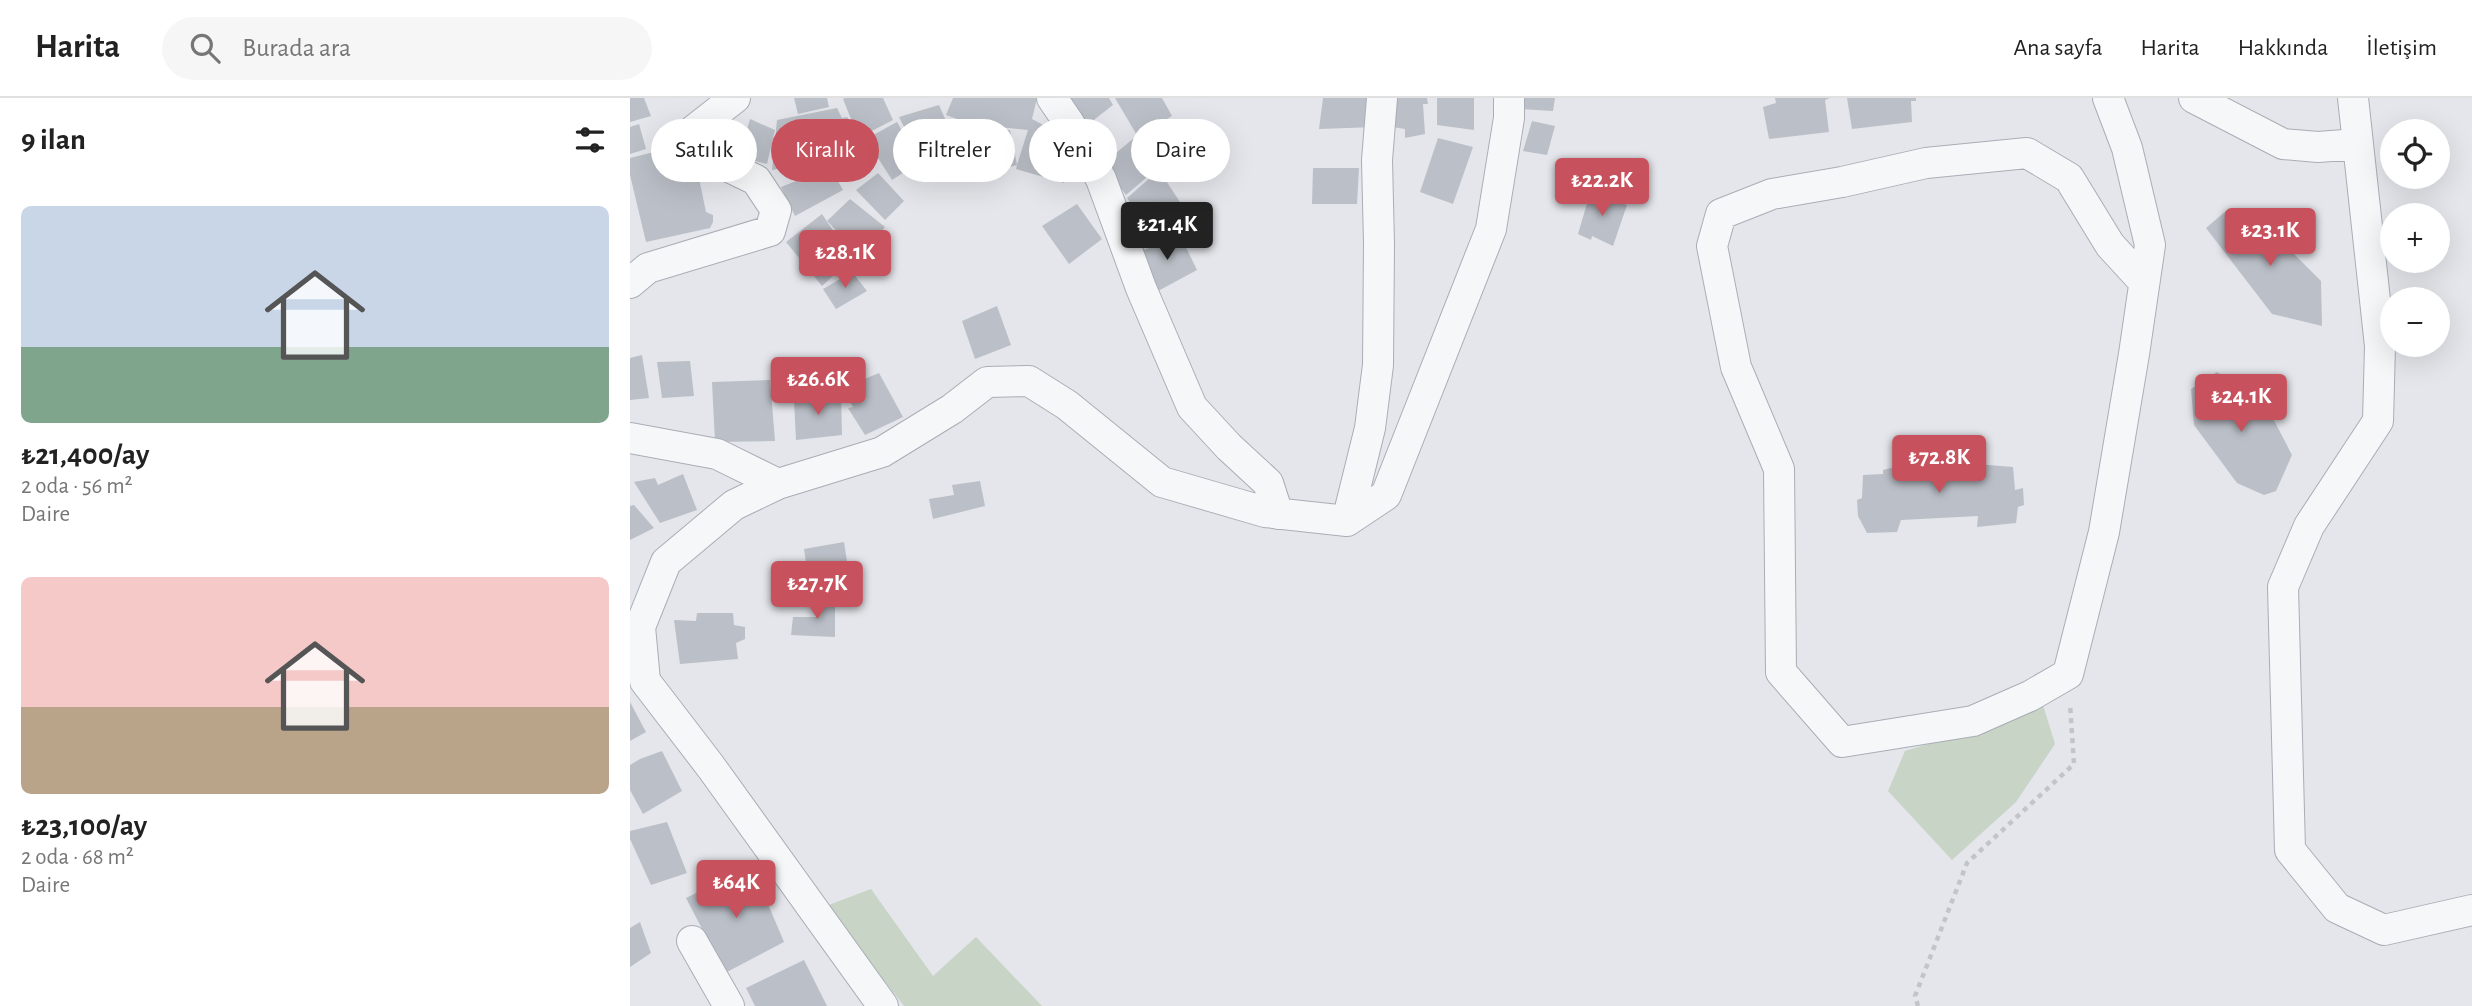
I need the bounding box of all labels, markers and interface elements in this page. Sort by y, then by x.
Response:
search box [162,17,652,80]
icon: search [186,29,224,67]
text: Harita [35,31,120,64]
text: Burada ara [242,35,351,61]
text: Ana sayfa [2013,36,2103,60]
text: Harita [2141,36,2200,60]
text: Hakkında [2238,36,2328,60]
text: İletişim [2366,36,2437,60]
chip: Satılık [651,119,757,182]
chip: Kiralık [771,119,879,182]
chip: Filtreler [893,119,1015,182]
chip: Yeni [1029,119,1117,182]
chip: Daire [1131,119,1230,182]
map controls [2380,119,2450,357]
button: locate [2380,119,2450,189]
icon: filters [571,121,609,159]
text: 9 ilan [21,125,86,155]
pin: ₺22.2K [1545,158,1659,218]
text: ₺22.2K [1571,169,1633,192]
pin: ₺21.4K [1110,202,1224,262]
button: + [2380,203,2450,273]
pin: ₺23.1K [2213,208,2327,268]
text: ₺21.4K [1137,213,1197,236]
text: ₺23.1K [2241,219,2299,242]
pin: ₺28.1K [788,230,902,290]
text: ₺28.1K [815,241,875,264]
icon: home [252,252,378,378]
button: − [2380,287,2450,357]
pin: ₺26.6K [761,358,875,417]
text: ₺26.6K [787,368,849,391]
pin: ₺24.1K [2184,374,2298,434]
text: ₺24.1K [2211,385,2271,408]
pin: ₺72.8K [1882,436,1996,495]
text: ₺21,400/ay [21,440,149,470]
text: ₺72.8K [1908,446,1970,469]
text: 2 oda · 56 m² [21,475,133,498]
text: Daire [21,503,70,526]
pin: ₺27.7K [760,561,874,621]
text: ₺27.7K [787,572,847,595]
icon: home [252,623,378,749]
text: ₺23,100/ay [21,811,147,841]
text: 2 oda · 68 m² [21,846,134,869]
pin: ₺64K [695,860,777,920]
text: ₺64K [713,871,759,894]
text: Daire [21,874,70,897]

